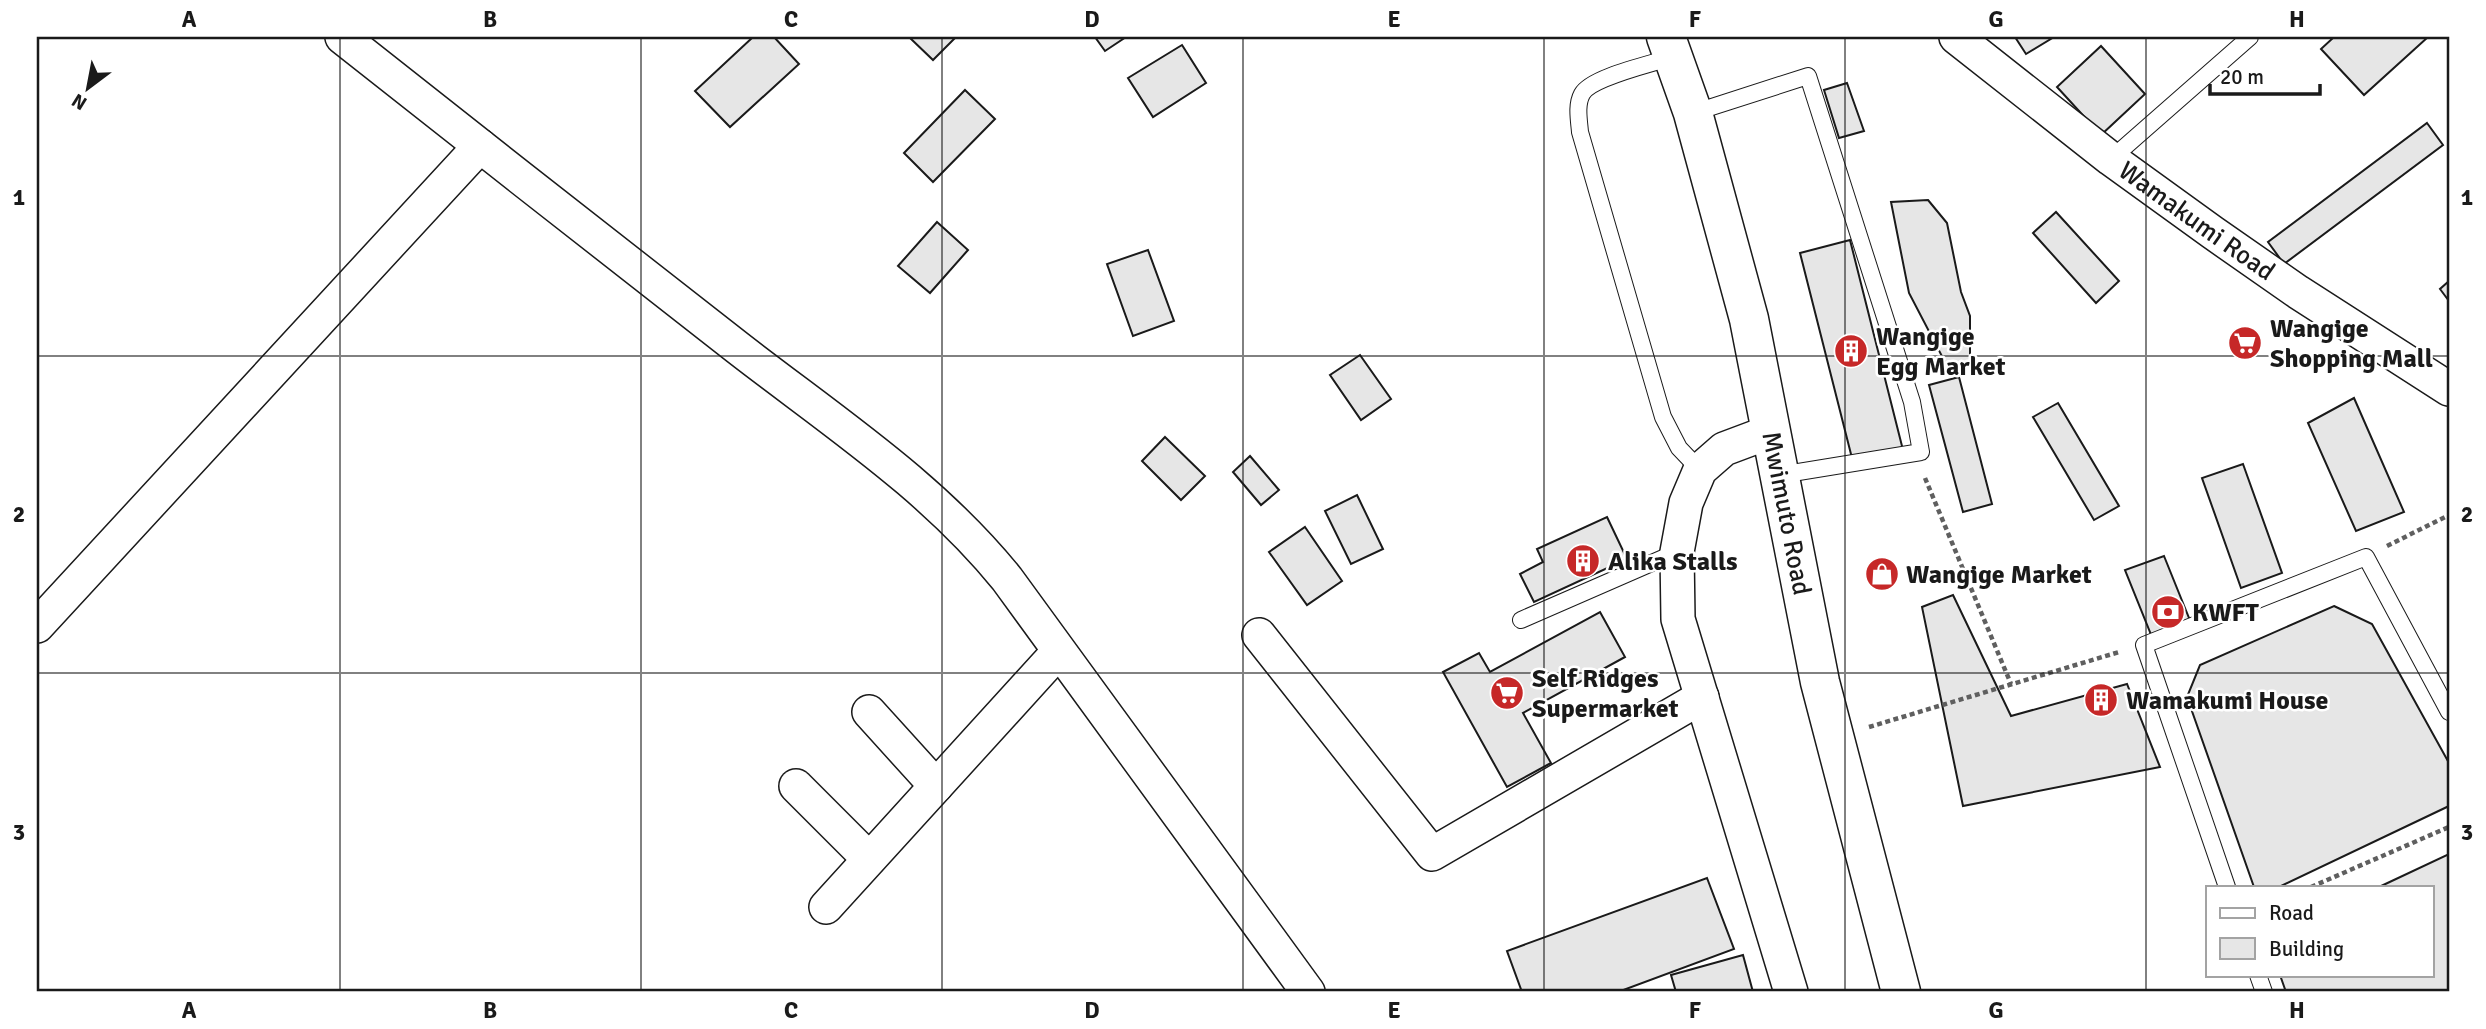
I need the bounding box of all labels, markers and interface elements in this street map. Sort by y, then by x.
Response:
text: A [182,5,197,34]
text: B [483,5,497,34]
text: C [784,5,798,34]
text: D [1084,5,1100,34]
text: E [1387,5,1401,34]
text: F [1689,5,1701,34]
text: G [1988,5,2004,34]
text: H [2289,5,2305,34]
north arrow [52,52,122,122]
scale bar [2210,52,2320,96]
text: 20 m [2220,64,2264,90]
text: N [68,88,91,115]
street label: Wamakumi Road [2112,155,2281,288]
text: 1 [13,183,25,212]
text: 1 [2461,183,2473,212]
place label: Wangige Shopping Mall [2270,313,2433,375]
place label: Wangige Egg Market [1876,321,2006,383]
supermarket icon: Wangige Shopping Mall [2226,324,2264,362]
building icon: Wangige Egg Market [1832,332,1870,370]
street label: Mwimuto Road [1754,429,1818,598]
text: 2 [13,500,25,529]
text: 2 [2461,500,2473,529]
building icon: Alika Stalls [1564,542,1602,580]
place label: Alika Stalls [1608,546,1738,578]
shop icon: Wangige Market [1863,555,1901,593]
place label: Wangige Market [1906,559,2092,591]
bank icon: KWFT [2149,593,2187,631]
place label: KWFT [2192,597,2260,629]
place label: Self Ridges Supermarket [1532,663,1679,725]
supermarket icon: Self Ridges Supermarket [1488,674,1526,712]
building icon: Wamakumi House [2082,681,2120,719]
place label: Wamakumi House [2126,685,2329,717]
text: 3 [13,818,25,847]
text: 3 [2461,818,2473,847]
legend [2206,886,2434,976]
text: Road [2269,900,2314,926]
text: Building [2269,936,2344,962]
text: A [182,996,197,1025]
text: B [483,996,497,1025]
text: C [784,996,798,1025]
text: D [1084,996,1100,1025]
text: E [1387,996,1401,1025]
text: F [1689,996,1701,1025]
text: G [1988,996,2004,1025]
text: H [2289,996,2305,1025]

